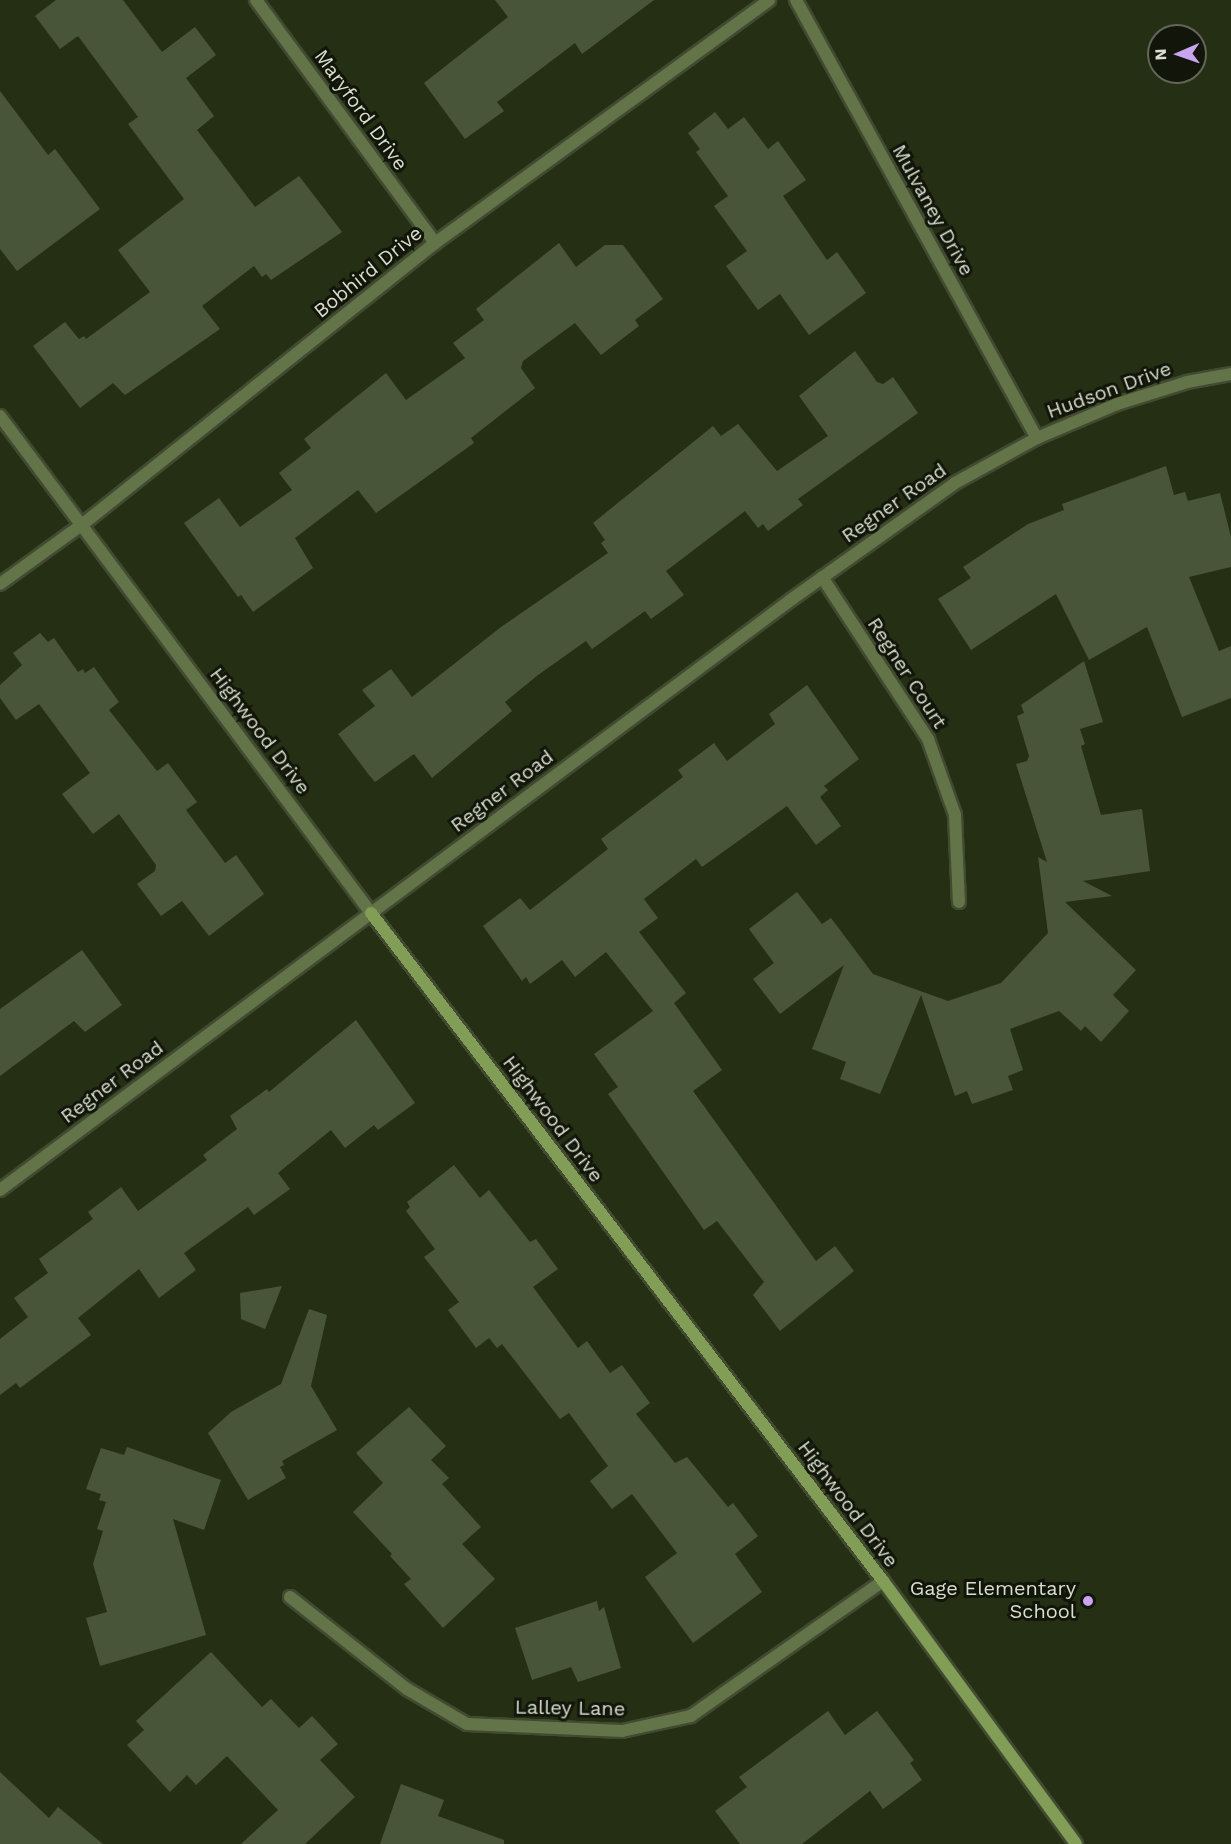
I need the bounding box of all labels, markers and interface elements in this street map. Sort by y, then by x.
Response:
north arrow [1147,24,1207,84]
street label: Maryford Drive [309,45,413,175]
text: N [1151,48,1170,61]
street label: Mulvaney Drive [887,140,979,280]
street label: Bobhird Drive [309,221,427,323]
street label: Hudson Drive [1043,356,1175,424]
street label: Regner Road [837,458,951,548]
street label: Regner Court [862,613,952,733]
street label: Highwood Drive [205,663,315,799]
street label: Regner Road [446,744,558,838]
street label: Regner Road [56,1035,168,1129]
street label: Highwood Drive [498,1051,608,1187]
street label: Highwood Drive [793,1436,903,1572]
place label: Gage Elementary School [910,1577,1076,1624]
marker: Gage Elementary School [1081,1594,1095,1608]
street label: Lalley Lane [514,1695,626,1721]

